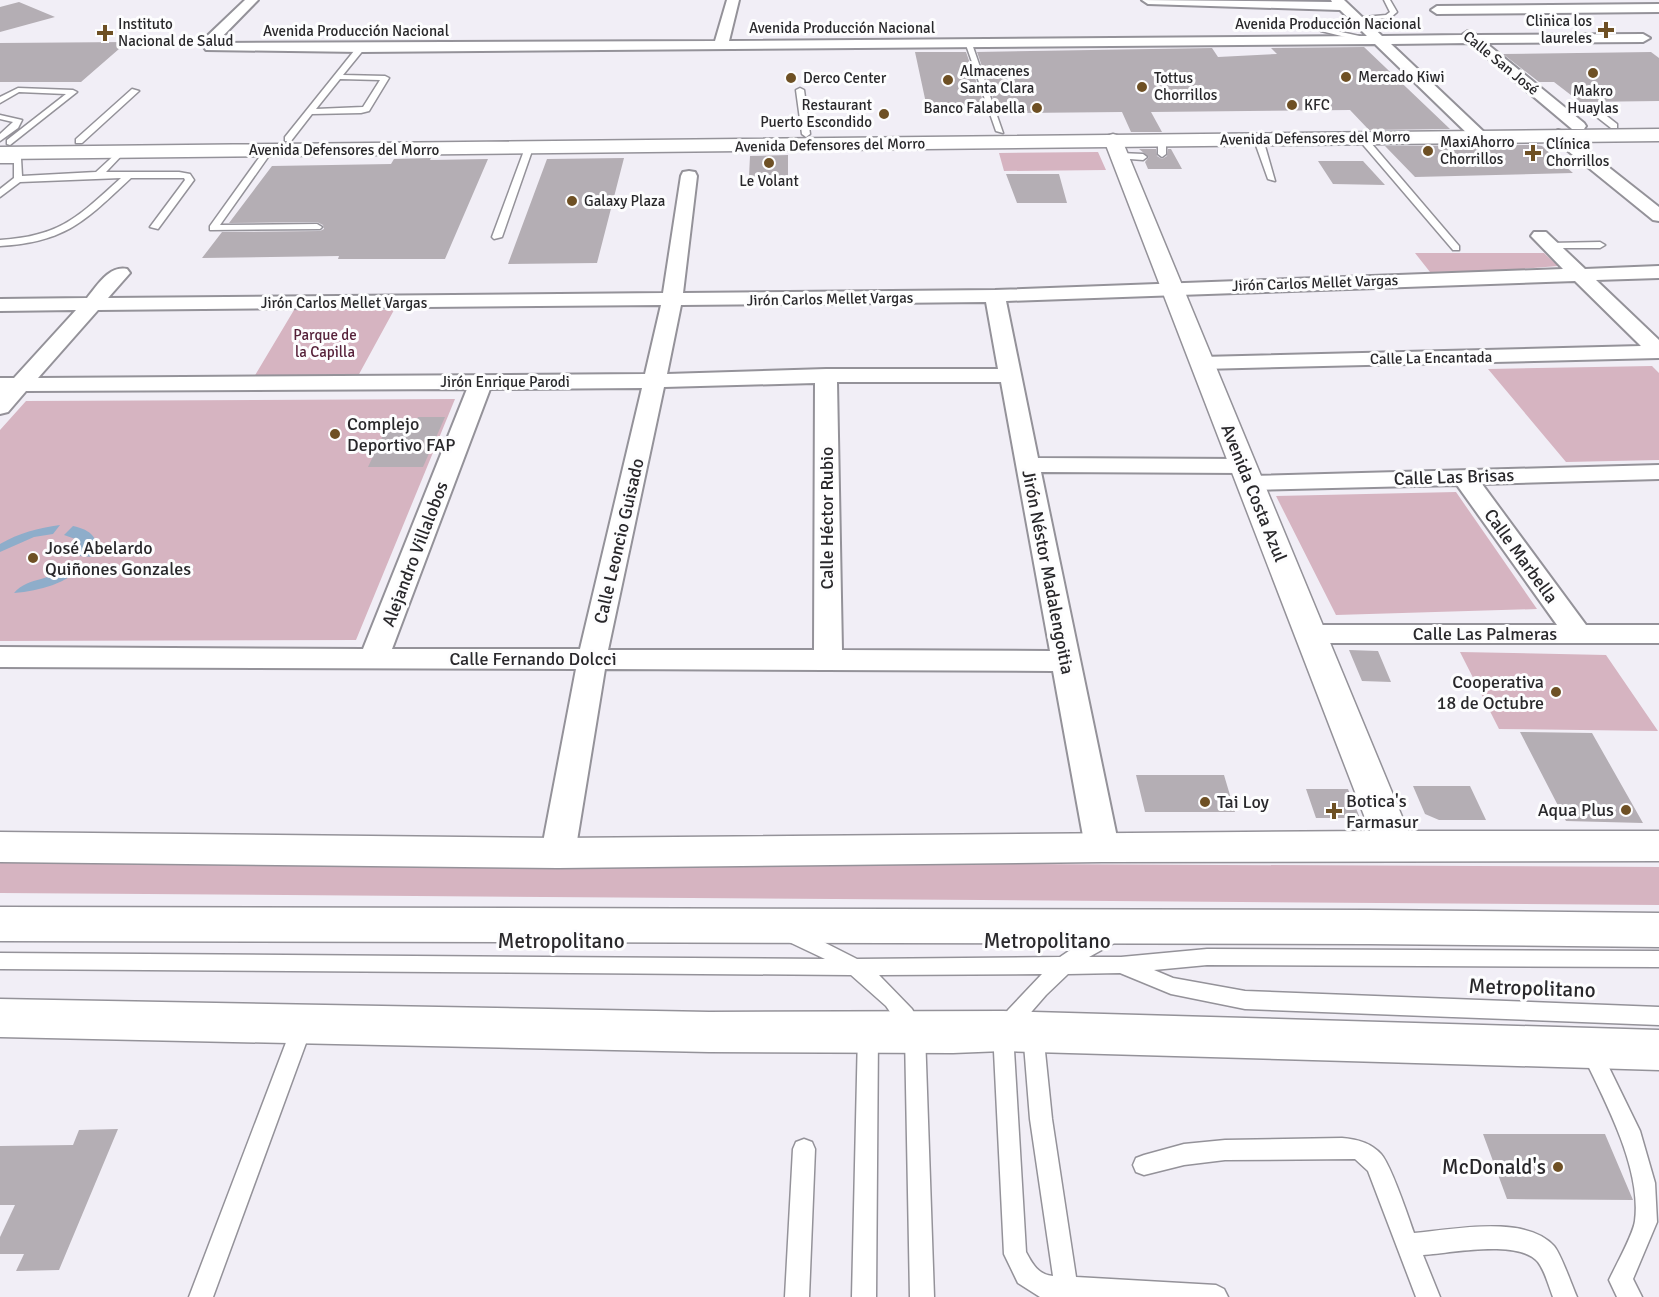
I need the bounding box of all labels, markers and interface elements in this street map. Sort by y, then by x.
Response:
place label: Clinica los laureles [1526,12,1592,47]
place label: Instituto Nacional de Salud [118,15,233,50]
street label: Avenida Producción Nacional [1235,15,1421,33]
street label: Avenida Producción Nacional [749,19,935,37]
marker: Clinica los laureles [1597,21,1615,39]
street label: Avenida Producción Nacional [263,22,449,40]
marker: Instituto Nacional de Salud [96,24,114,42]
street label: Calle San José [1460,27,1542,99]
place label: Almacenes Santa Clara [960,62,1034,97]
marker: Makro Huaylas [1586,66,1600,80]
place label: Mercado Kiwi [1358,68,1444,86]
place label: Derco Center [803,69,887,87]
place label: Tottus Chorrillos [1154,69,1218,104]
marker: Mercado Kiwi [1339,70,1353,84]
marker: Derco Center [784,71,798,85]
marker: Almacenes Santa Clara [941,73,955,87]
marker: Tottus Chorrillos [1135,80,1149,94]
place label: Makro Huaylas [1567,82,1619,117]
place label: Restaurant Puerto Escondido [760,96,872,131]
place label: KFC [1304,96,1330,114]
marker: KFC [1285,98,1299,112]
place label: Banco Falabella [923,99,1025,117]
marker: Banco Falabella [1030,101,1044,115]
marker: Restaurant Puerto Escondido [877,107,891,121]
street label: Avenida Defensores del Morro [1220,127,1411,149]
place label: MaxiAhorro Chorrillos [1440,133,1515,168]
street label: Avenida Defensores del Morro [735,134,926,156]
place label: Clínica Chorrillos [1546,135,1610,170]
street label: Avenida Defensores del Morro [249,141,439,159]
marker: MaxiAhorro Chorrillos [1421,144,1435,158]
marker: Clínica Chorrillos [1524,144,1542,162]
marker: Le Volant [762,156,776,170]
place label: Le Volant [739,172,799,190]
place label: Galaxy Plaza [584,192,665,210]
marker: Galaxy Plaza [565,194,579,208]
street label: Jirón Carlos Mellet Vargas [1231,271,1399,295]
street label: Jirón Carlos Mellet Vargas [747,289,914,309]
street label: Jirón Carlos Mellet Vargas [261,294,428,312]
park label: Parque de la Capilla [293,326,357,361]
street label: Calle La Encantada [1370,348,1492,368]
street label: Jirón Enrique Parodi [440,373,570,391]
place label: Complejo Deportivo FAP [347,413,455,456]
street label: Avenida Costa Azul [1216,421,1292,565]
marker: Complejo Deportivo FAP [328,427,342,441]
street label: Calle Héctor Rubio [816,447,838,589]
street label: Calle Leoncio Guisado [589,456,649,626]
street label: Calle Las Brisas [1393,464,1515,490]
street label: Jirón Néstor Madalengoitia [1017,468,1079,676]
street label: Alejandro Villalobos [377,478,453,630]
street label: Calle Marbella [1479,504,1563,608]
place label: José Abelardo Quiñones Gonzales [45,537,191,580]
marker: José Abelardo Quiñones Gonzales [26,551,40,565]
street label: Calle Las Palmeras [1413,623,1557,645]
street label: Calle Fernando Dolcci [449,648,617,670]
place label: Cooperativa 18 de Octubre [1437,671,1544,714]
marker: Cooperativa 18 de Octubre [1549,685,1563,699]
place label: Botica's Farmasur [1346,790,1419,833]
place label: Tai Loy [1217,791,1270,813]
marker: Tai Loy [1198,795,1212,809]
place label: Aqua Plus [1538,799,1614,821]
marker: Aqua Plus [1619,803,1633,817]
marker: Botica's Farmasur [1327,804,1341,818]
street label: Metropolitano [497,928,625,954]
street label: Metropolitano [983,928,1111,954]
street label: Metropolitano [1468,973,1596,1003]
place label: McDonald's [1442,1154,1546,1180]
marker: McDonald's [1551,1160,1565,1174]

